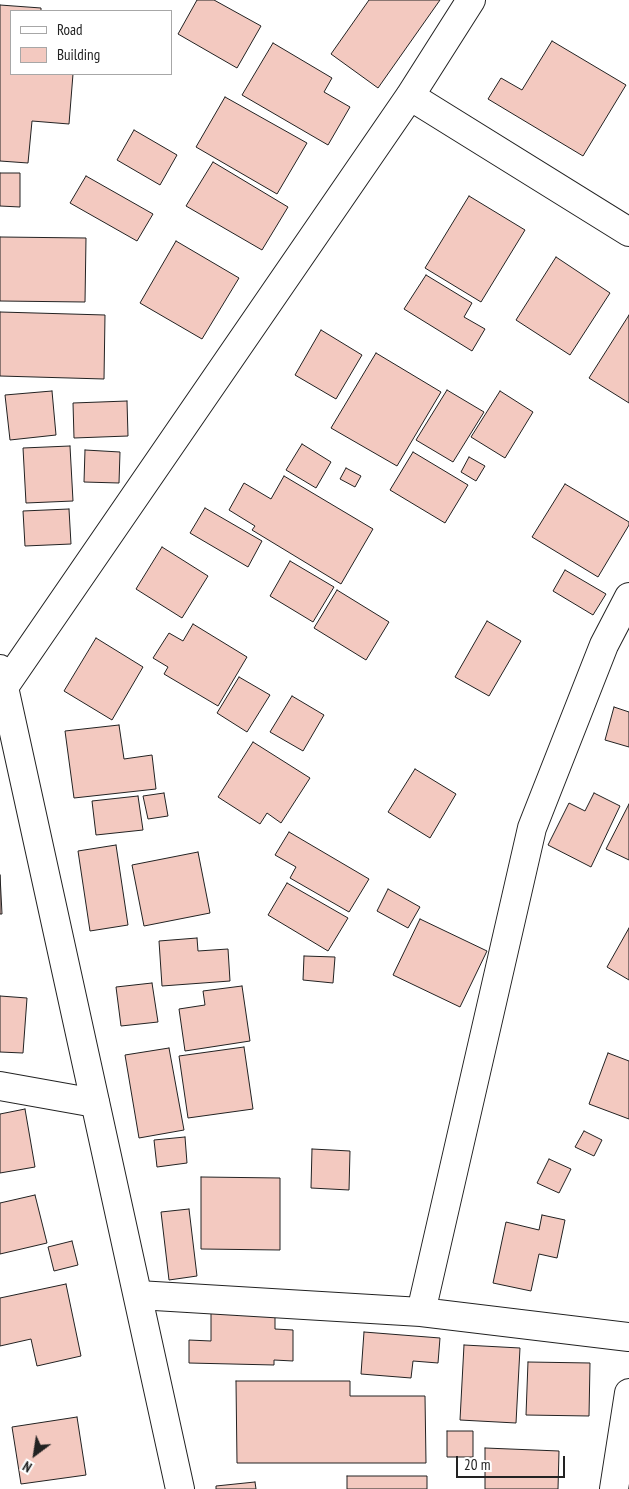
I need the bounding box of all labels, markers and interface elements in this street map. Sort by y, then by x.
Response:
legend [10,10,172,75]
text: Road [57,20,83,39]
text: Building [57,45,100,64]
north arrow [10,1429,60,1479]
scale bar [459,1446,568,1478]
text: 20 m [464,1455,490,1474]
text: N [19,1457,35,1477]

